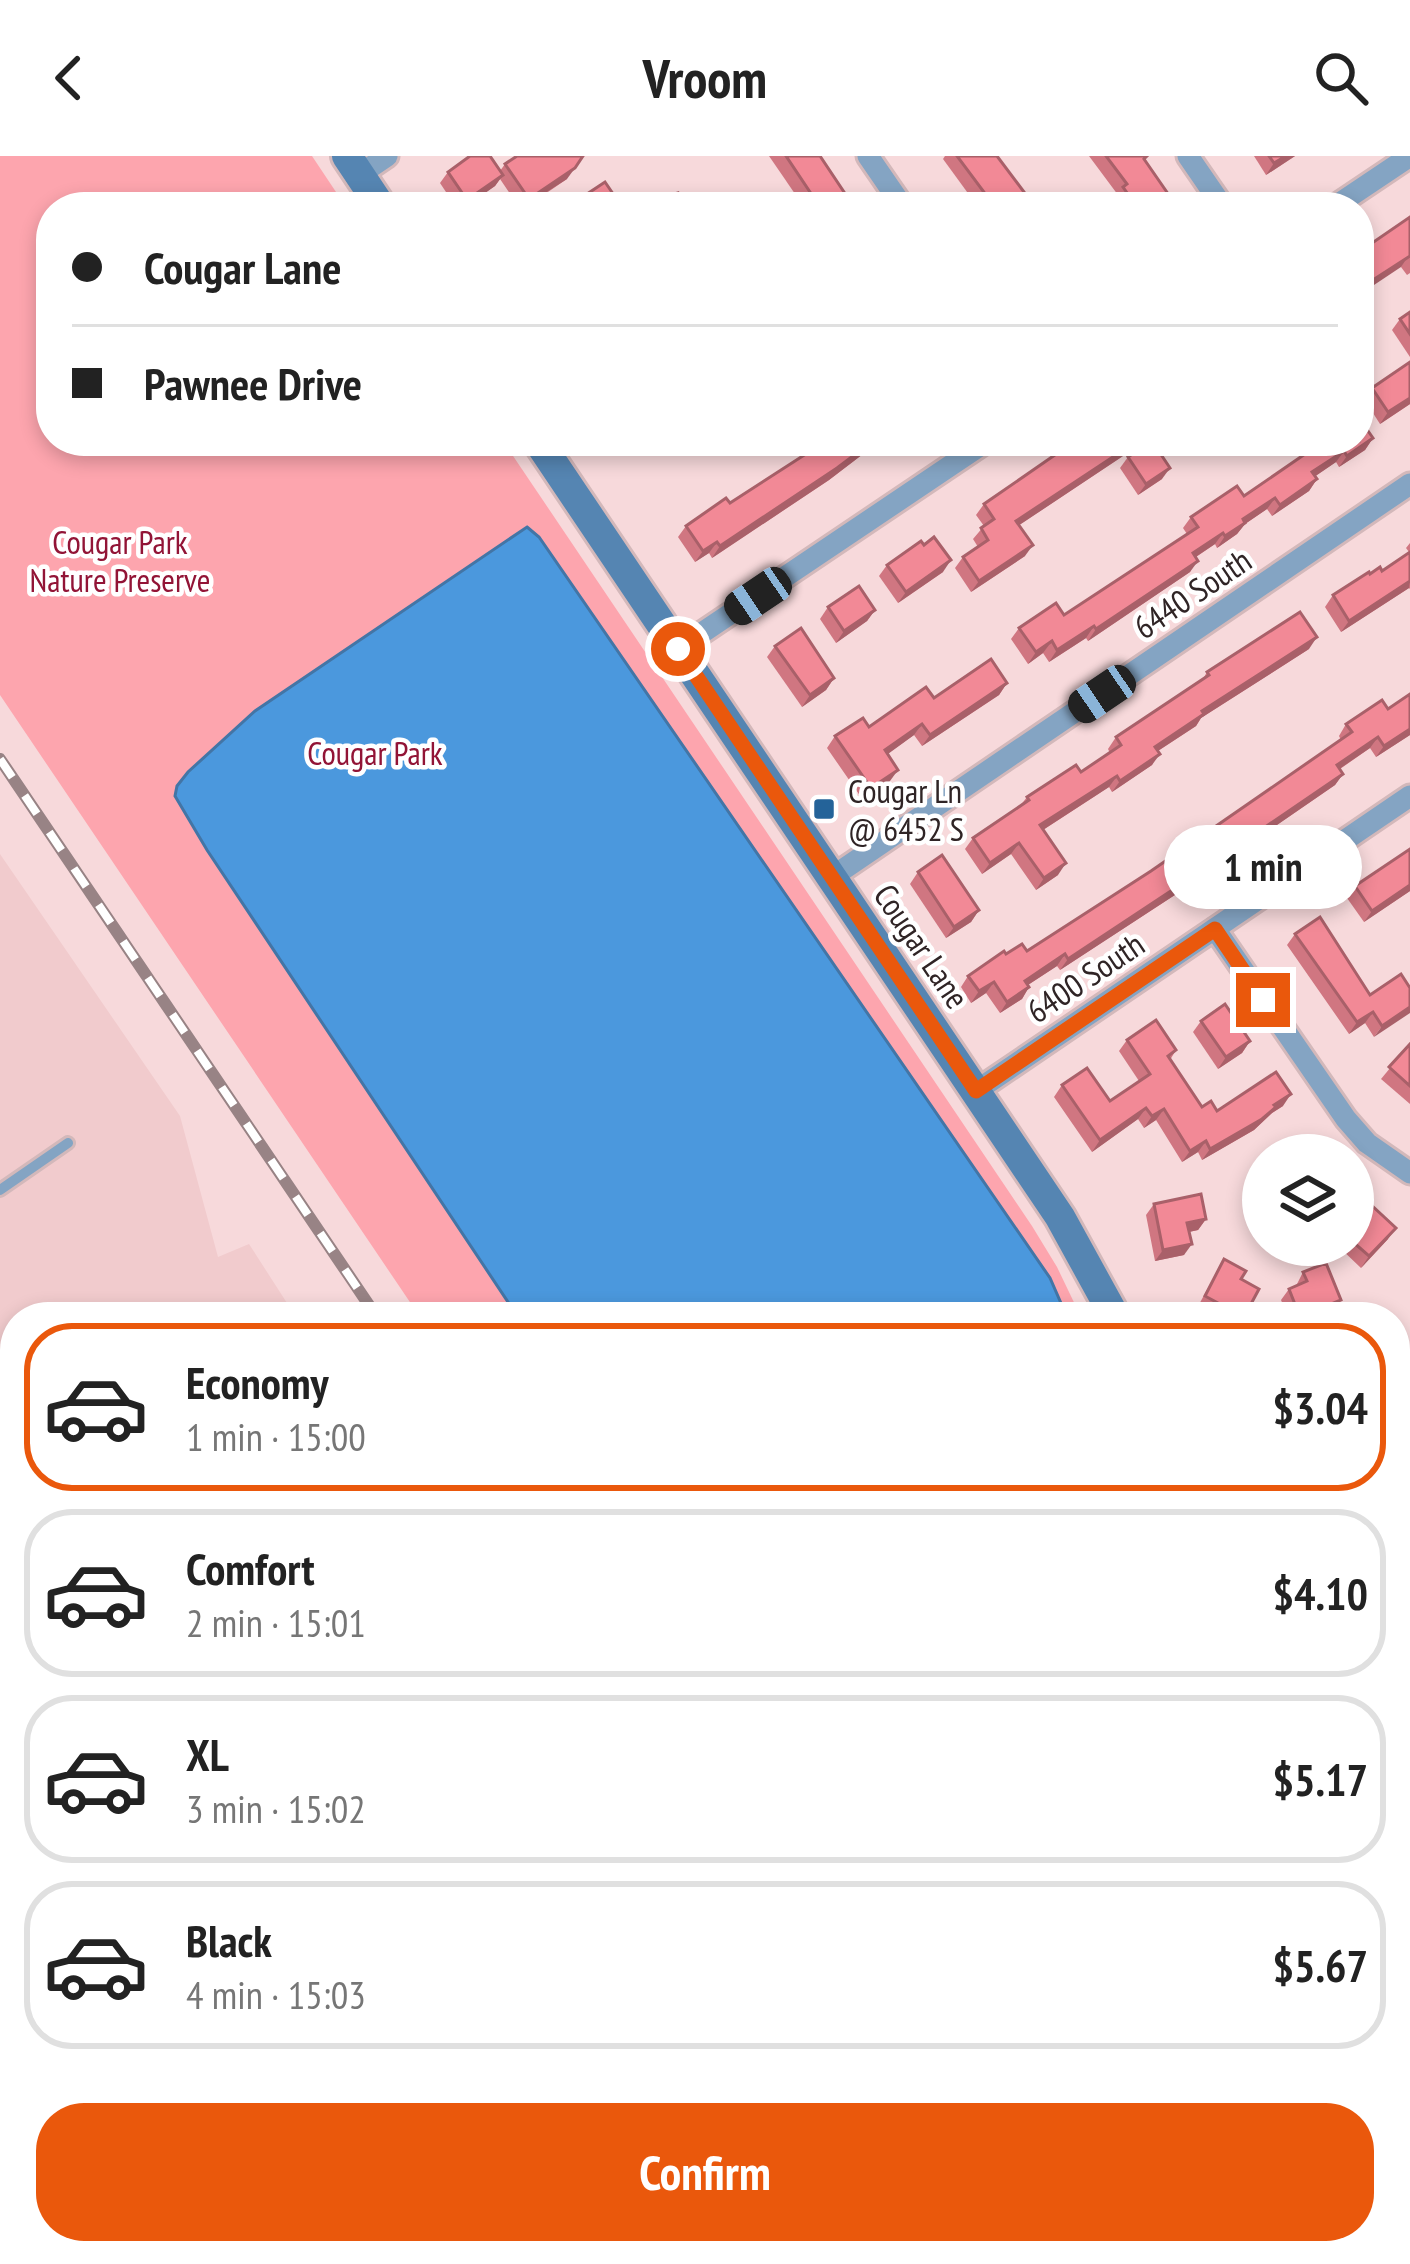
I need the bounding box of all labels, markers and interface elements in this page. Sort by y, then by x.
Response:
text: Vroom [643,43,767,113]
icon: back [36,45,102,111]
icon: search [1308,45,1374,111]
text: Cougar Lane [144,238,341,296]
text: Pawnee Drive [144,354,362,412]
park label: Cougar Park Nature Preserve [30,520,210,601]
street label: 6440 South [1125,538,1259,648]
car [718,561,798,631]
route start [651,622,705,676]
car [1062,659,1142,729]
park label: Cougar Park [307,731,443,774]
place label: Cougar Ln @ 6452 S [848,769,964,850]
marker: Cougar Ln @ 6452 S [811,796,837,822]
callout: 1 min [1164,826,1362,910]
text: 1 min [1224,841,1302,892]
street label: Cougar Lane [865,876,979,1016]
street label: 6400 South [1018,922,1152,1032]
route end [1236,973,1290,1027]
map controls [1242,1134,1374,1266]
button: layers [1242,1134,1374,1266]
icon: car [42,1353,150,1461]
text: Economy [186,1353,329,1411]
text: $3.04 [1272,1378,1368,1436]
text: 1 min · 15:00 [186,1411,366,1462]
icon: car [42,1539,150,1647]
text: Comfort [186,1539,315,1597]
text: $4.10 [1272,1564,1368,1622]
text: 2 min · 15:01 [186,1597,366,1648]
icon: car [42,1725,150,1833]
text: XL [186,1725,229,1783]
text: $5.17 [1272,1750,1368,1808]
text: 3 min · 15:02 [186,1783,366,1834]
icon: car [42,1911,150,2019]
text: Black [186,1911,272,1969]
text: $5.67 [1272,1936,1368,1994]
text: 4 min · 15:03 [186,1969,366,2020]
button: Confirm [36,2103,1374,2241]

